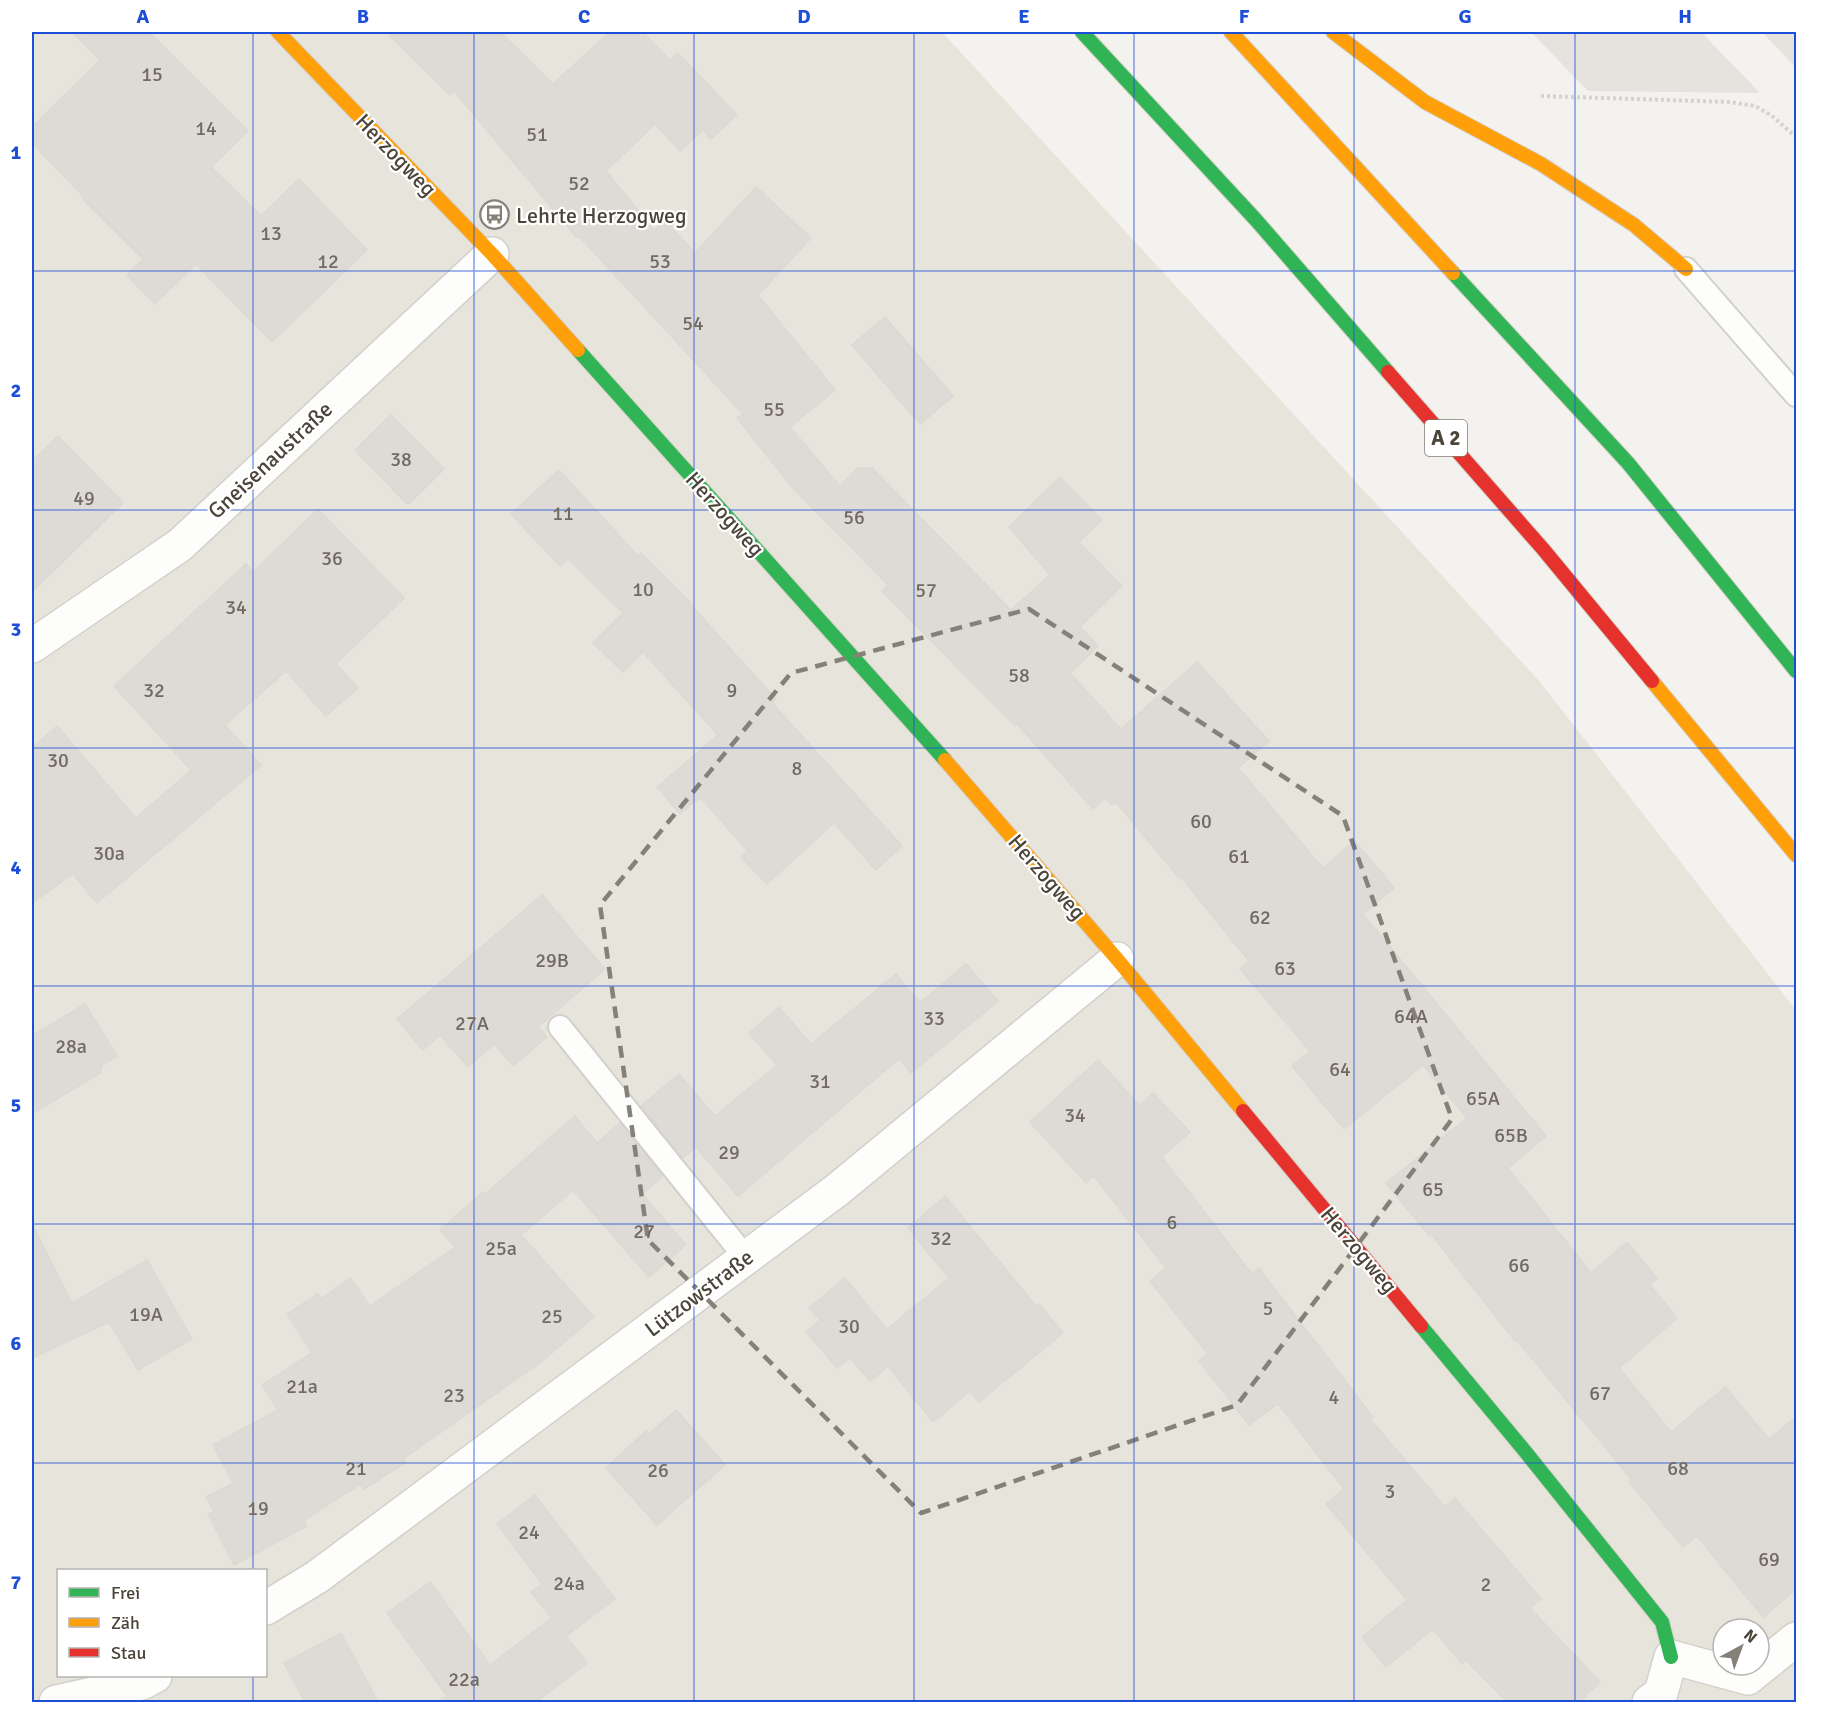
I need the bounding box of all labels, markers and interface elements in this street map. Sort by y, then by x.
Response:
text: A [137,4,150,29]
text: B [357,4,369,29]
text: C [578,4,590,29]
text: D [797,4,811,29]
text: E [1018,4,1030,29]
text: F [1239,4,1250,29]
text: G [1458,4,1472,29]
text: H [1678,4,1692,29]
house number: 15 [141,62,163,87]
street label: Herzogweg [350,108,442,202]
house number: 14 [195,116,217,141]
house number: 51 [526,122,548,147]
text: 1 [11,140,22,165]
house number: 52 [568,171,590,196]
bus stop icon: Lehrte Herzogweg [479,199,511,231]
place label: Lehrte Herzogweg [516,202,687,229]
house number: 13 [260,221,282,246]
house number: 12 [317,249,339,274]
house number: 53 [649,249,671,274]
house number: 54 [682,311,704,336]
text: 2 [11,378,21,403]
street label: Gneisenaustraße [202,396,338,524]
house number: 55 [763,397,785,422]
road number: A 2 [1425,420,1467,456]
house number: 38 [390,447,412,472]
street label: Herzogweg [680,466,770,562]
house number: 49 [73,486,95,511]
house number: 11 [552,501,574,526]
house number: 56 [843,505,865,530]
house number: 36 [321,546,343,571]
house number: 10 [632,577,654,602]
house number: 57 [915,578,937,603]
house number: 34 [225,595,247,620]
text: 3 [11,617,21,642]
house number: 58 [1008,663,1030,688]
house number: 32 [143,678,165,703]
house number: 9 [727,678,737,703]
house number: 30 [47,748,69,773]
house number: 8 [792,756,802,781]
house number: 60 [1190,809,1212,834]
street label: Herzogweg [1002,829,1092,925]
house number: 30a [93,841,125,866]
house number: 61 [1228,844,1250,869]
text: 4 [11,855,22,880]
house number: 62 [1249,905,1271,930]
house number: 29B [535,948,569,973]
house number: 63 [1274,956,1296,981]
house number: 64A [1394,1004,1428,1029]
house number: 33 [923,1006,945,1031]
house number: 27A [455,1011,489,1036]
house number: 28a [55,1034,87,1059]
house number: 64 [1329,1057,1351,1082]
house number: 31 [809,1069,831,1094]
house number: 65A [1466,1086,1500,1111]
text: 5 [11,1093,21,1118]
house number: 34 [1064,1103,1086,1128]
house number: 65B [1494,1123,1528,1148]
house number: 29 [718,1140,740,1165]
house number: 65 [1422,1177,1444,1202]
street label: Herzogweg [1315,1201,1403,1299]
house number: 6 [1167,1210,1177,1235]
house number: 27 [633,1219,655,1244]
house number: 32 [930,1226,952,1251]
house number: 25a [485,1236,517,1261]
street label: Lützowstraße [639,1243,759,1343]
house number: 66 [1508,1253,1530,1278]
house number: 5 [1263,1296,1273,1321]
house number: 19A [129,1302,163,1327]
house number: 25 [541,1304,563,1329]
house number: 30 [838,1314,860,1339]
text: 6 [11,1331,22,1356]
house number: 21a [286,1374,318,1399]
house number: 67 [1589,1381,1611,1406]
house number: 23 [443,1383,465,1408]
house number: 4 [1329,1385,1340,1410]
house number: 21 [345,1456,367,1481]
house number: 68 [1667,1456,1689,1481]
house number: 26 [647,1458,669,1483]
house number: 3 [1385,1479,1395,1504]
house number: 19 [247,1496,269,1521]
house number: 24 [518,1520,540,1545]
house number: 69 [1758,1547,1780,1572]
legend [57,1569,267,1677]
text: 7 [11,1570,22,1595]
house number: 24a [553,1571,585,1596]
house number: 2 [1481,1572,1491,1597]
text: Frei [111,1582,140,1604]
text: Zäh [111,1612,140,1634]
north arrow [1711,1617,1771,1677]
text: N [1739,1625,1761,1648]
text: Stau [111,1642,146,1664]
house number: 22a [448,1667,480,1692]

